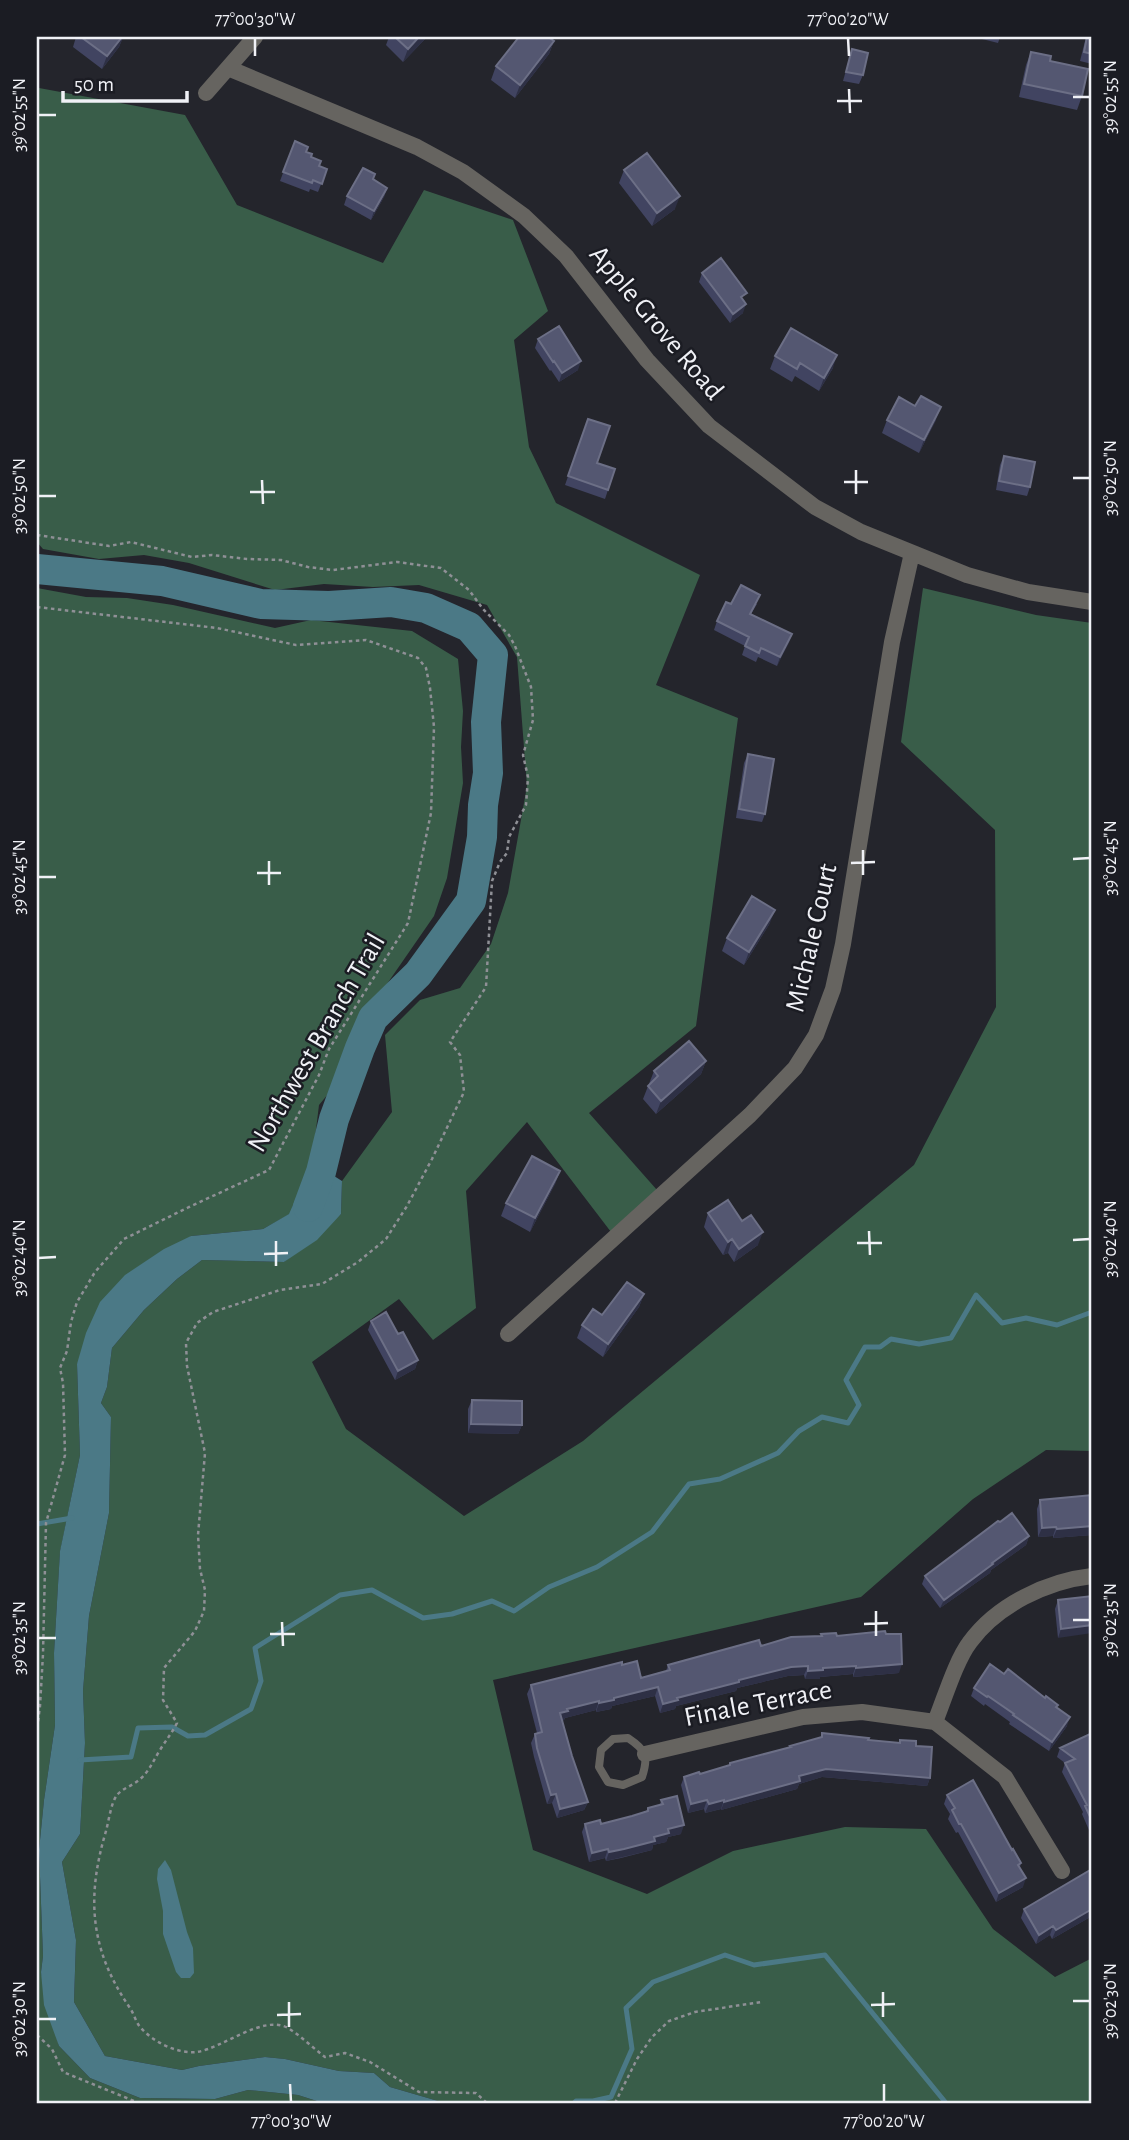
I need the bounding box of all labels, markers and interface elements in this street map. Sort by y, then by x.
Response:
text: 77°00'30"W [215,11,295,29]
text: 77°00'20"W [807,11,889,29]
scale bar [63,60,187,104]
text: 39°02'55"N [1102,60,1120,134]
text: 50 m [74,74,114,95]
text: 39°02'55"N [11,78,29,152]
street label: Apple Grove Road [584,241,728,405]
text: 39°02'50"N [1102,440,1120,516]
text: 39°02'50"N [11,458,29,534]
text: 39°02'45"N [1102,820,1120,896]
text: 39°02'45"N [11,839,29,915]
street label: Michale Court [781,861,843,1015]
street label: Northwest Branch Trail [243,929,391,1157]
text: 39°02'40"N [1102,1200,1120,1278]
text: 39°02'40"N [11,1219,29,1297]
text: 39°02'35"N [1102,1583,1120,1657]
text: 39°02'35"N [11,1601,29,1675]
street label: Finale Terrace [682,1676,834,1732]
text: 39°02'30"N [1102,1963,1120,2039]
text: 39°02'30"N [11,1981,29,2057]
text: 77°00'30"W [251,2113,331,2131]
text: 77°00'20"W [843,2113,925,2131]

